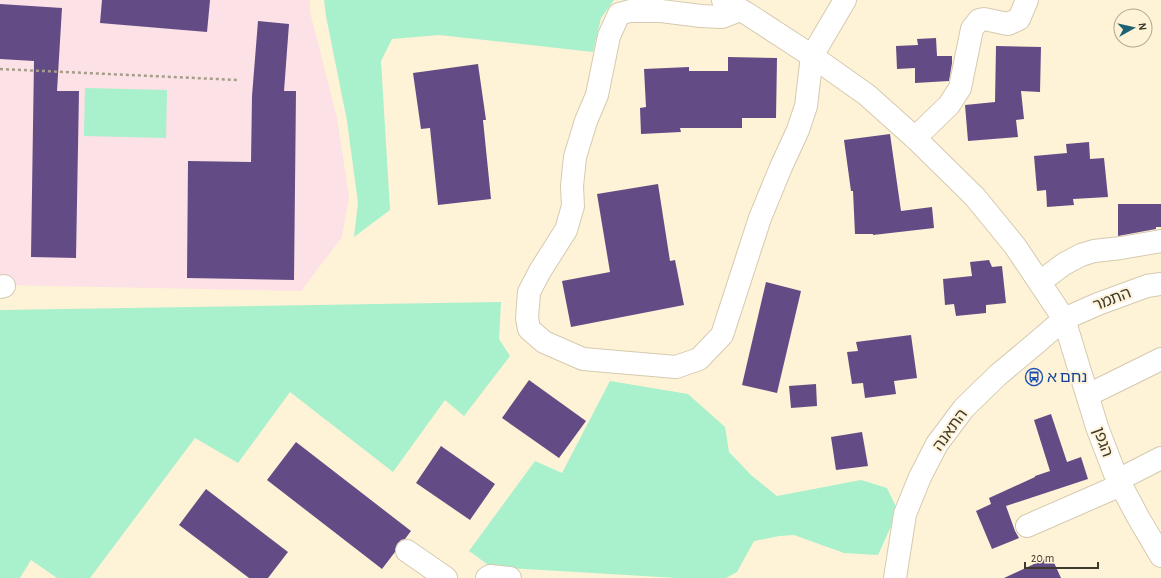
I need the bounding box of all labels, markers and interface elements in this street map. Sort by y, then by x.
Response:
north arrow [1113,8,1153,48]
text: N [1136,22,1148,31]
street label: התמר [1091,284,1133,314]
bus stop icon: נחם א [1024,367,1044,387]
place label: נחם א [1047,369,1087,385]
street label: התאנה [930,406,970,454]
street label: הגפן [1090,425,1116,459]
scale bar [1025,544,1098,570]
text: 20 m [1031,552,1054,564]

